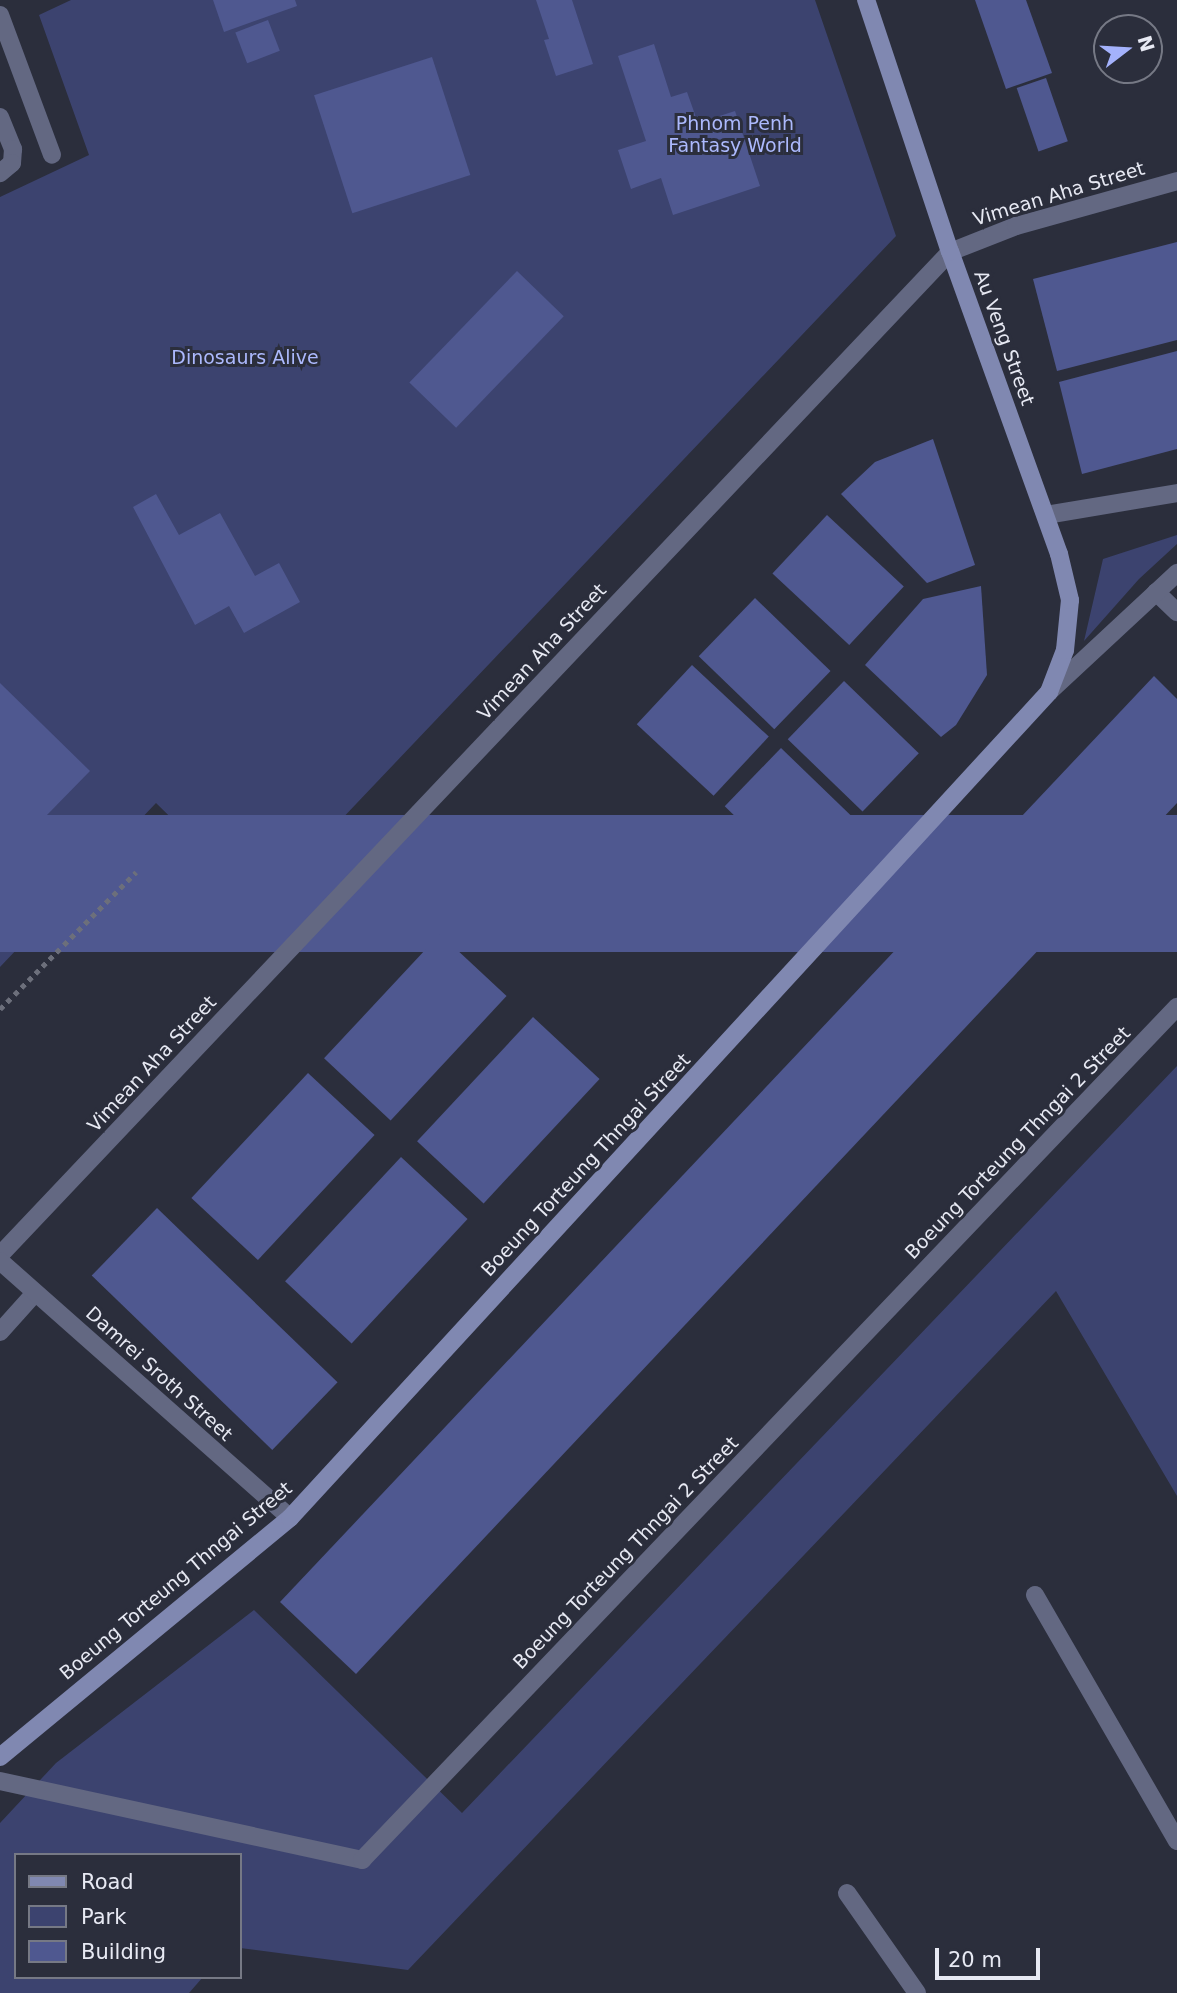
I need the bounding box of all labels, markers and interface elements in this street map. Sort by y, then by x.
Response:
north arrow [1093,14,1163,84]
text: N [1133,33,1159,54]
park label: Phnom Penh Fantasy World [668,113,802,157]
street label: Vimean Aha Street [970,157,1148,231]
street label: Au Veng Street [969,267,1039,409]
park label: Dinosaurs Alive [171,347,319,369]
street label: Vimean Aha Street [473,579,611,725]
street label: Vimean Aha Street [83,991,221,1137]
street label: Boeung Torteung Thngai 2 Street [901,1022,1135,1264]
street label: Boeung Torteung Thngai Street [477,1049,695,1281]
street label: Damrei Sroth Street [81,1302,237,1446]
street label: Boeung Torteung Thngai 2 Street [509,1432,743,1674]
street label: Boeung Torteung Thngai Street [55,1477,297,1685]
legend [14,1853,242,1979]
text: Road [81,1870,134,1894]
text: Park [81,1905,126,1929]
scale bar [939,1934,1044,1978]
text: Building [81,1940,166,1964]
text: 20 m [948,1948,1002,1972]

